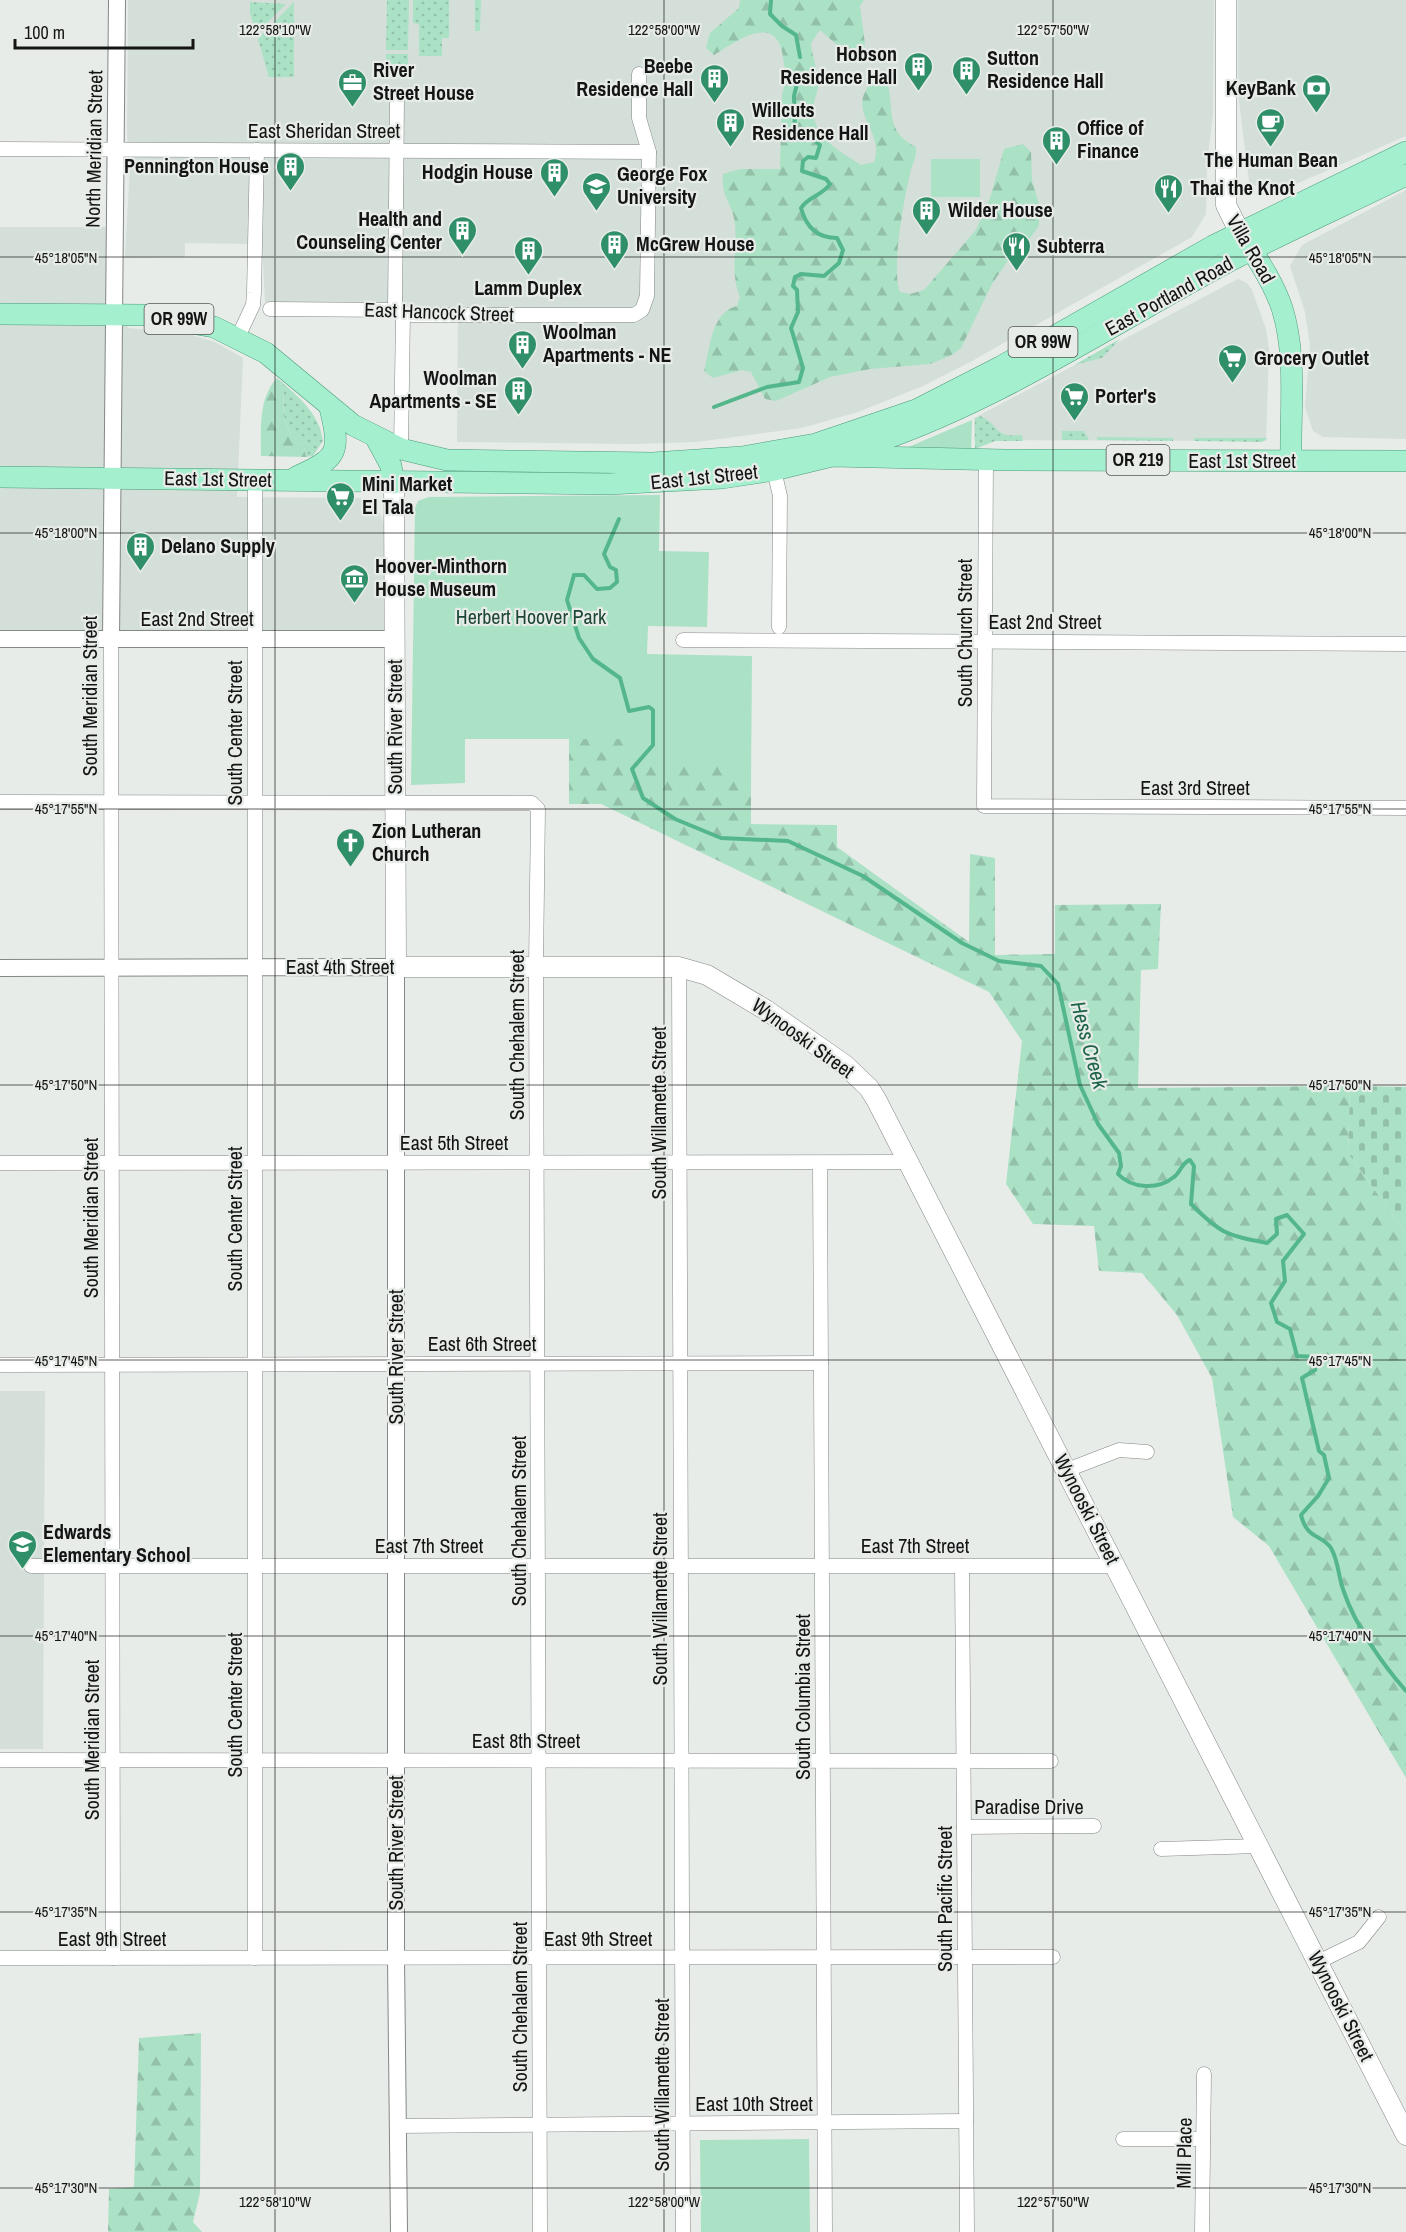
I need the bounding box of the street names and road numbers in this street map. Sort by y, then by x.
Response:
street label: North Meridian Street [79,69,108,228]
street label: East Sheridan Street [248,117,401,144]
street label: Villa Road [1221,209,1282,288]
street label: East Portland Road [1100,249,1238,342]
street label: East Hancock Street [364,295,515,328]
road number: OR 99W [144,304,213,334]
road number: OR 99W [1008,327,1078,357]
road number: OR 219 [1106,445,1170,475]
street label: East 1st Street [1188,447,1296,474]
street label: East 1st Street [649,457,759,496]
street label: East 1st Street [164,464,272,493]
street label: South Church Street [951,558,978,707]
street label: East 2nd Street [140,605,254,632]
street label: East 2nd Street [988,608,1102,635]
street label: South Meridian Street [76,615,103,776]
street label: South River Street [381,659,408,794]
street label: South Center Street [221,660,248,805]
street label: East 3rd Street [1140,774,1250,801]
street label: South Chehalem Street [503,949,530,1120]
street label: East 4th Street [286,953,395,980]
street label: Wynooski Street [747,991,860,1084]
street label: South Willamette Street [645,1026,672,1200]
street label: East 5th Street [400,1129,509,1156]
street label: South Meridian Street [77,1137,104,1298]
street label: South Center Street [221,1146,248,1291]
street label: South River Street [382,1289,409,1424]
street label: East 6th Street [428,1330,537,1357]
street label: South Chehalem Street [505,1435,532,1606]
street label: Wynooski Street [1048,1449,1127,1569]
street label: South Willamette Street [646,1512,673,1686]
street label: East 7th Street [375,1532,484,1559]
street label: East 7th Street [861,1532,970,1559]
street label: South Columbia Street [789,1614,816,1780]
street label: South Center Street [221,1632,248,1777]
street label: South Meridian Street [78,1659,105,1820]
street label: East 8th Street [472,1727,581,1754]
street label: South River Street [382,1775,409,1910]
street label: Paradise Drive [974,1793,1084,1820]
street label: South Pacific Street [931,1826,958,1972]
street label: South Chehalem Street [506,1921,533,2092]
street label: East 9th Street [58,1925,167,1952]
street label: East 9th Street [544,1925,653,1952]
street label: Wynooski Street [1302,1946,1381,2066]
street label: South Willamette Street [648,1998,675,2172]
street label: East 10th Street [695,2090,813,2117]
street label: Mill Place [1169,2117,1198,2189]

